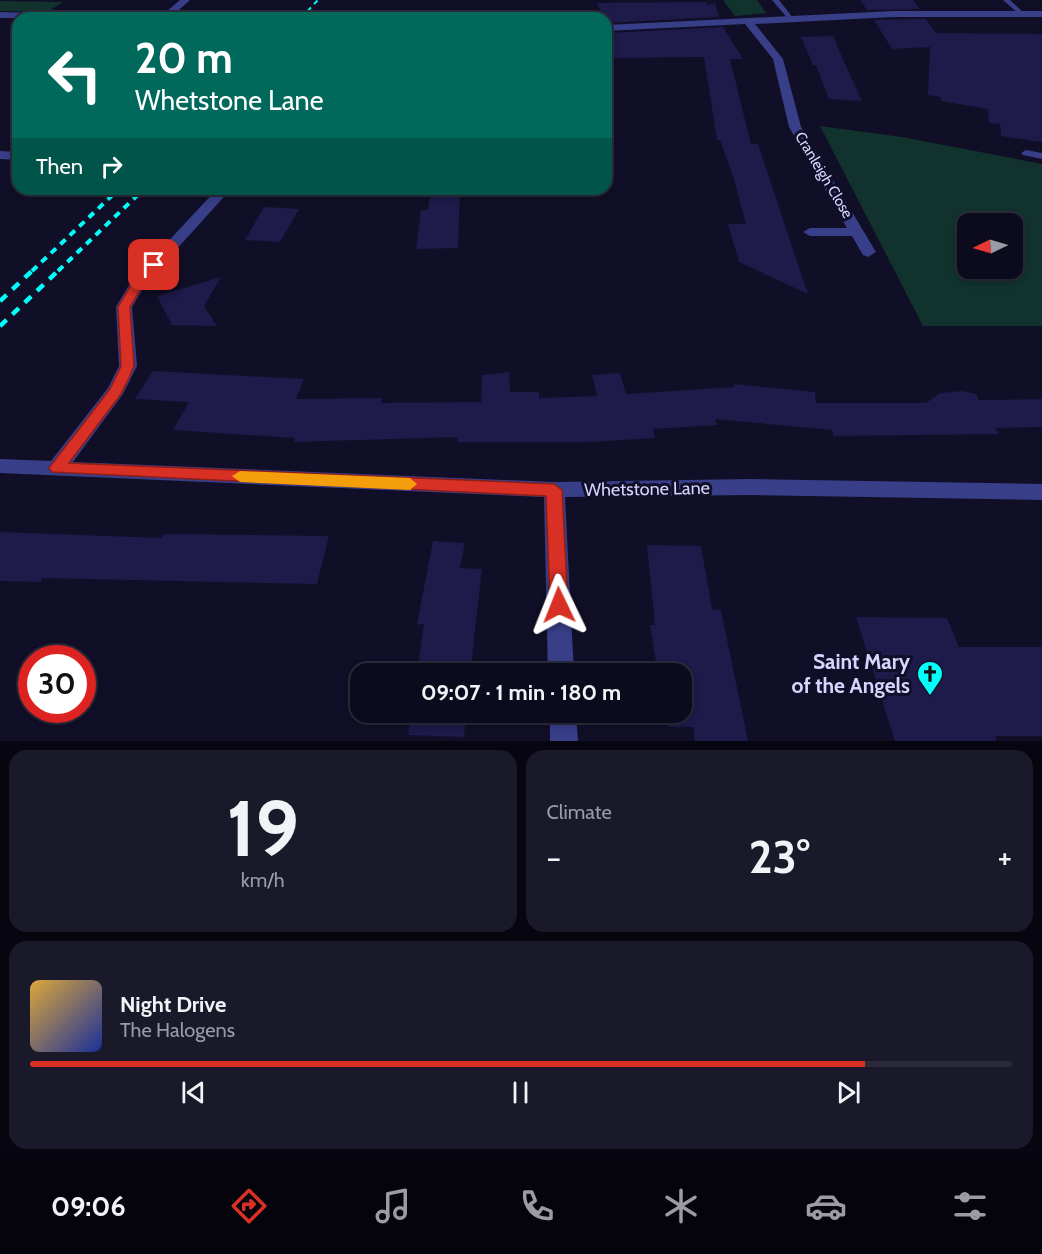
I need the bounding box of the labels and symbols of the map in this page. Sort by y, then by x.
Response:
street label: Cranleigh Close [791,129,857,222]
north arrow [957,213,1023,279]
pin [128,239,179,290]
street label: Whetstone Lane [584,477,710,501]
position arrow [527,573,591,637]
speed limit sign: 30 [18,645,96,723]
place label: Saint Mary of the Angels [792,649,911,698]
church icon: Saint Mary of the Angels [915,659,945,697]

